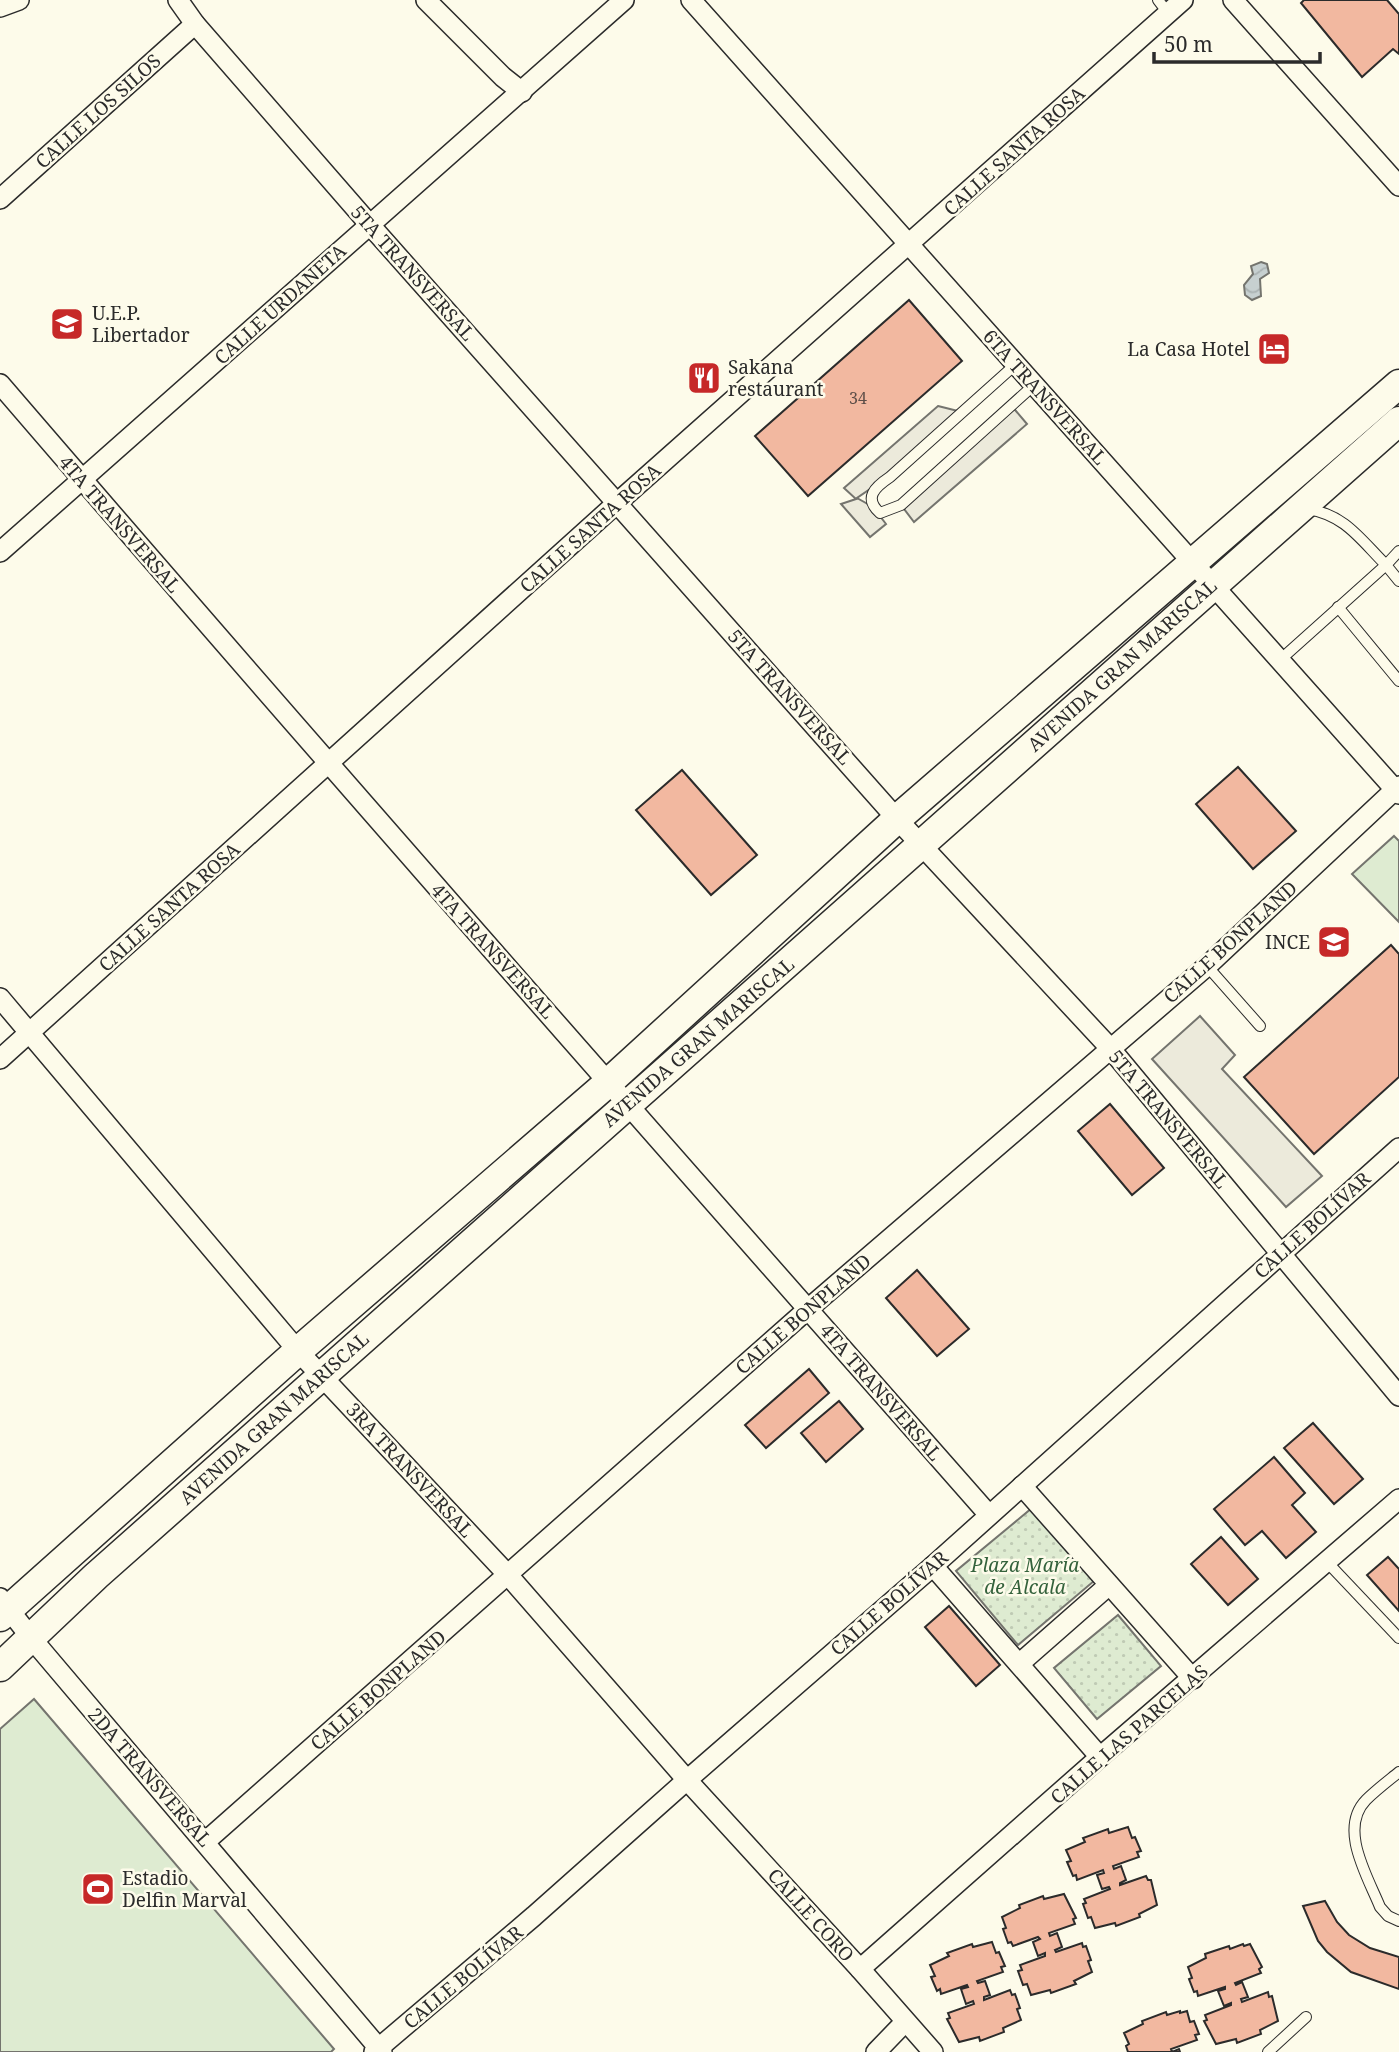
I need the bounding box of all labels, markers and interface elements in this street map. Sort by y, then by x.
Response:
scale bar [1154,21,1320,65]
text: 50 m [1164,30,1213,58]
street label: CALLE LOS SILOS [30,48,166,174]
street label: CALLE SANTA ROSA [938,80,1091,221]
street label: 5TA TRANSVERSAL [345,200,481,346]
street label: CALLE URDANETA [209,238,352,370]
place label: U.E.P. Libertador [92,300,190,348]
school or university icon: U.E.P. Libertador [48,305,86,343]
street label: 6TA TRANSVERSAL [977,324,1113,470]
hotel icon: La Casa Hotel [1255,330,1293,368]
place label: La Casa Hotel [1127,336,1250,362]
place label: Sakana restaurant [728,354,824,402]
restaurant icon: Sakana restaurant [685,359,723,397]
house number: 34 [849,387,867,409]
street label: 4TA TRANSVERSAL [53,450,187,598]
street label: CALLE SANTA ROSA [514,457,667,598]
street label: AVENIDA GRAN MARISCAL [1022,573,1222,757]
street label: 5TA TRANSVERSAL [722,624,858,770]
street label: CALLE SANTA ROSA [93,836,246,977]
street label: CALLE BONPLAND [1158,875,1302,1009]
street label: 4TA TRANSVERSAL [425,878,561,1024]
school or university icon: INCE [1315,923,1353,961]
place label: INCE [1265,929,1310,955]
street label: AVENIDA GRAN MARISCAL [596,951,800,1133]
street label: 5TA TRANSVERSAL [1103,1044,1235,1194]
street label: CALLE BOLÍVAR [1248,1165,1376,1284]
street label: CALLE BONPLAND [730,1248,876,1380]
street label: 4TA TRANSVERSAL [814,1318,948,1466]
street label: AVENIDA GRAN MARISCAL [174,1326,374,1510]
street label: 3RA TRANSVERSAL [341,1397,480,1543]
street label: CALLE BOLÍVAR [825,1544,954,1661]
park label: Plaza María de Alcala [970,1552,1079,1600]
street label: CALLE BONPLAND [305,1624,451,1756]
street label: CALLE LAS PARCELAS [1045,1658,1213,1810]
street label: 2DA TRANSVERSAL [82,1702,218,1852]
street label: CALLE CORO [762,1863,860,1967]
place label: Estadio Delfin Marval [122,1865,247,1913]
sports icon: Estadio Delfin Marval [79,1870,117,1908]
street label: CALLE BOLÍVAR [398,1919,528,2035]

